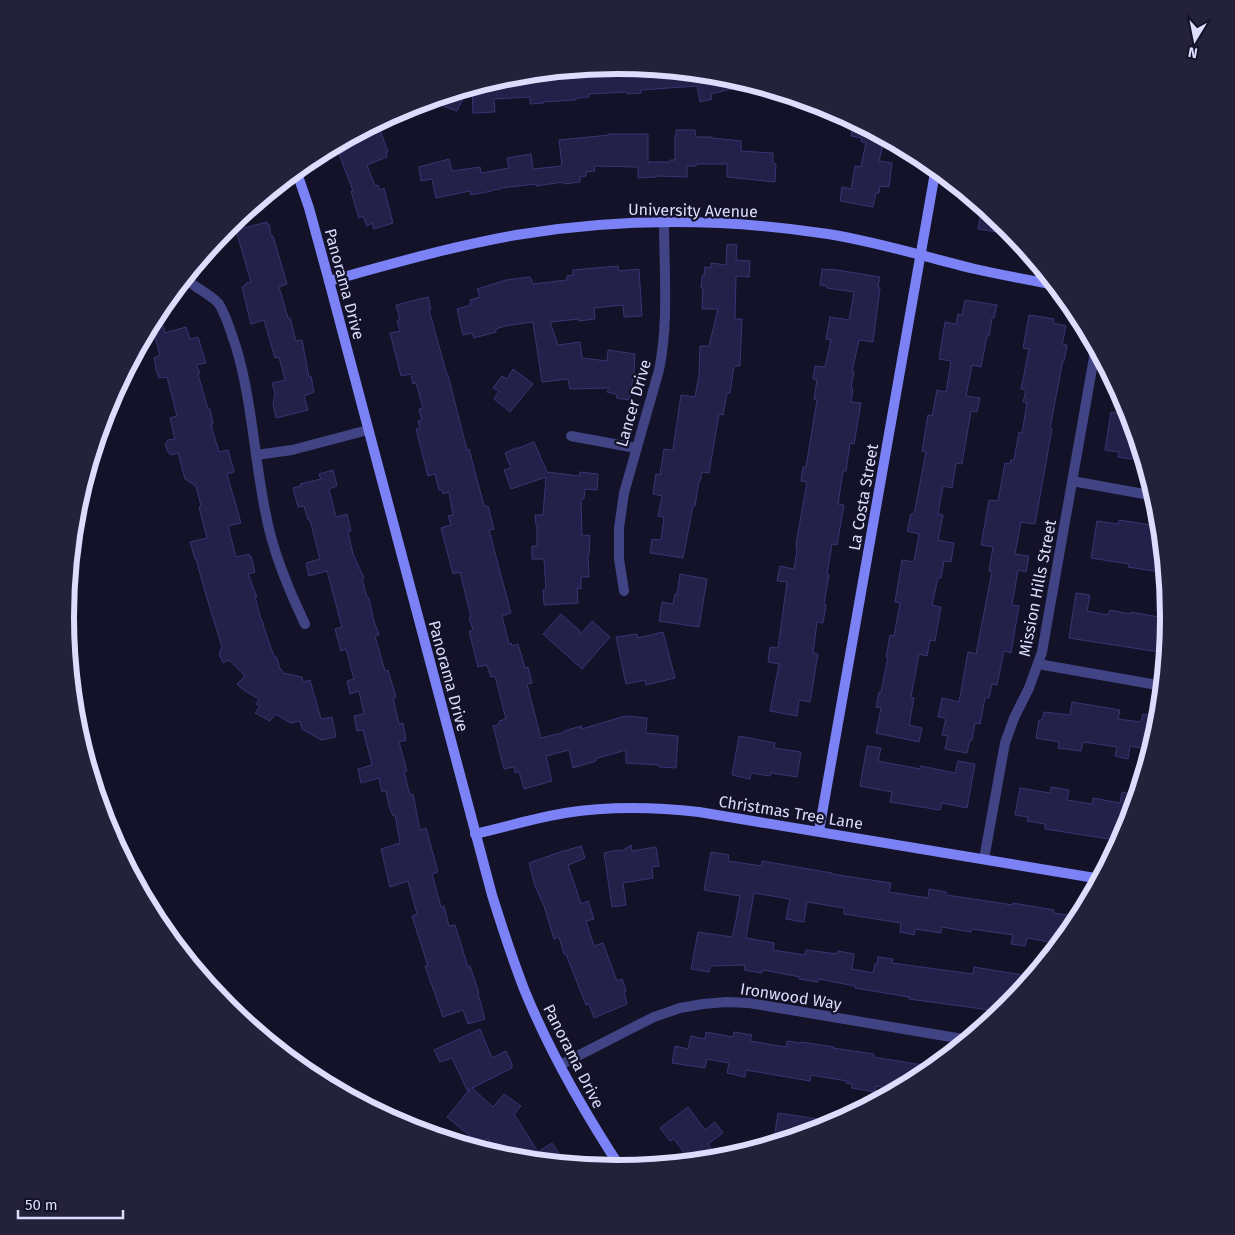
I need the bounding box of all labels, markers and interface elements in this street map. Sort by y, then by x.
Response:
north arrow [1170,15,1220,65]
text: N [1187,43,1199,61]
street label: University Avenue [628,200,758,221]
street label: Panorama Drive [321,226,368,342]
street label: Lancer Drive [612,357,655,449]
street label: La Costa Street [845,442,882,552]
street label: Mission Hills Street [1015,518,1060,658]
street label: Panorama Drive [425,618,472,734]
street label: Christmas Tree Lane [717,792,864,833]
street label: Ironwood Way [739,979,843,1014]
street label: Panorama Drive [539,1001,608,1111]
scale bar [18,1188,122,1220]
text: 50 m [25,1196,58,1214]

